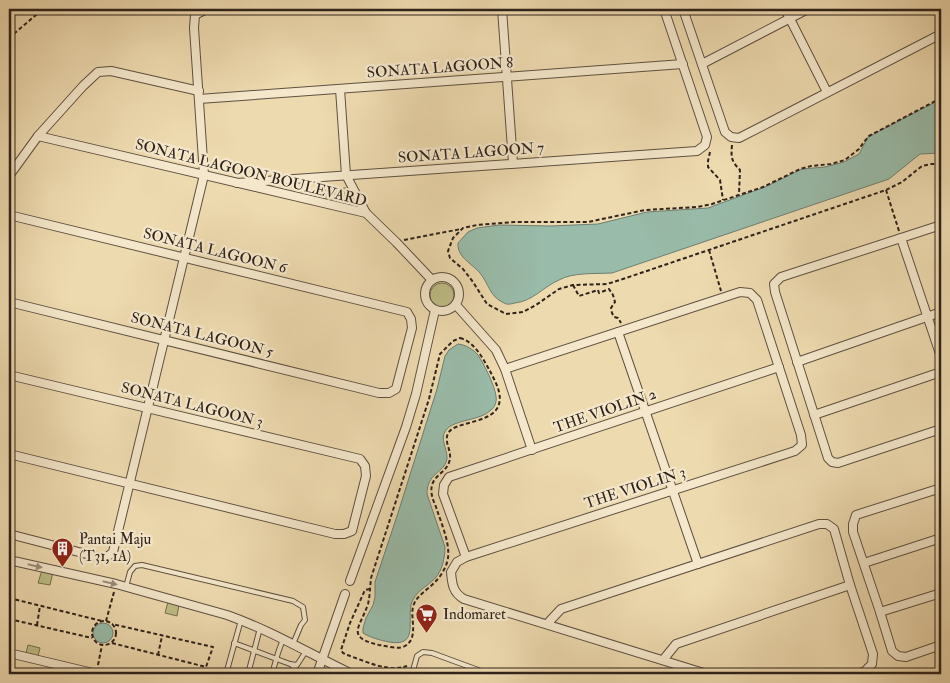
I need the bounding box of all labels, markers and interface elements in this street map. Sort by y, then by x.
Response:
street label: SONATA LAGOON 8 [366,53,514,83]
street label: SONATA LAGOON BOULEVARD [133,135,369,211]
street label: SONATA LAGOON 7 [397,138,545,168]
street label: SONATA LAGOON 6 [141,224,290,278]
street label: SONATA LAGOON 5 [129,308,276,362]
street label: SONATA LAGOON 3 [119,378,265,432]
street label: THE VIOLIN 2 [551,384,659,437]
street label: THE VIOLIN 3 [582,463,688,513]
place label: Pantai Maju (T31, 1A) [79,530,151,566]
building icon: Pantai Maju (T31, 1A) [51,536,75,567]
one-way arrow [28,562,43,570]
one-way arrow [102,579,117,587]
supermarket icon: Indomaret [415,602,439,633]
place label: Indomaret [443,605,506,624]

